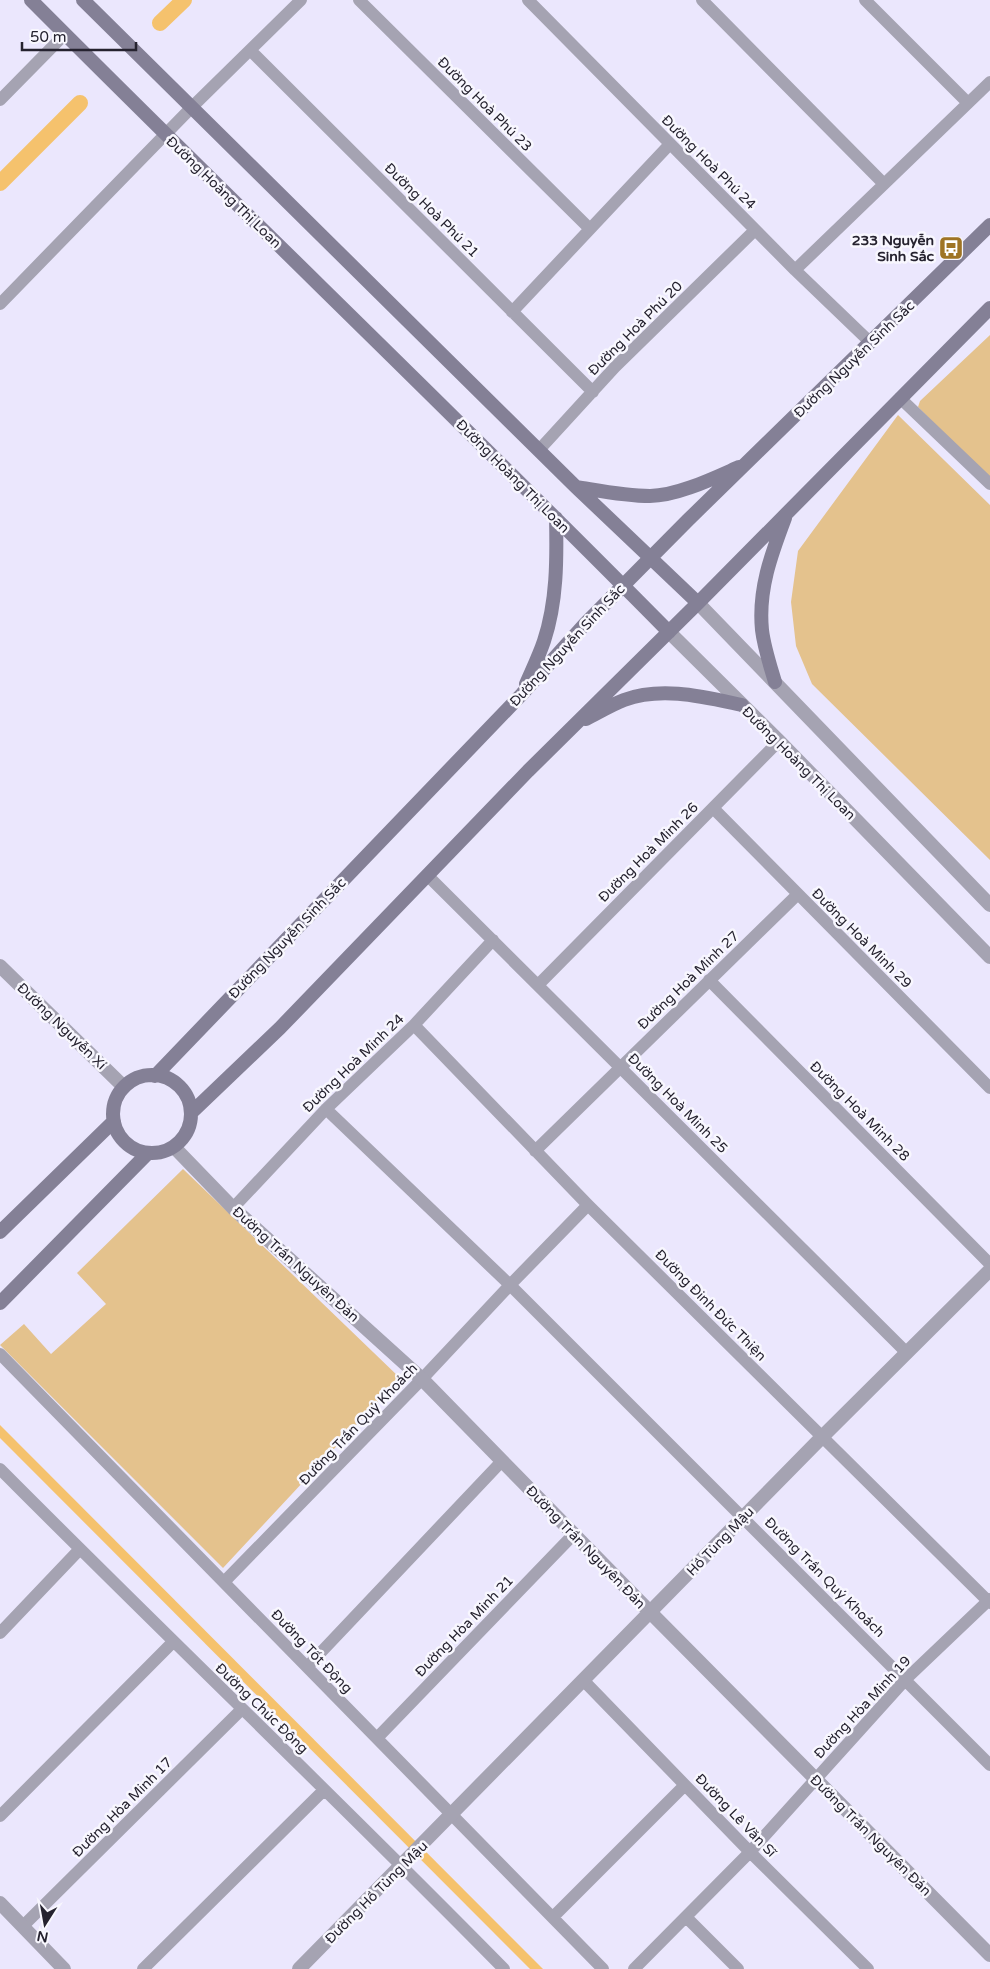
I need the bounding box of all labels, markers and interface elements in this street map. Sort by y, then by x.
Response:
scale bar [22,20,136,52]
text: 50 m [30,28,67,46]
street label: Đường Hoà Phú 23 [434,54,535,155]
street label: Đường Hoà Phú 24 [658,112,760,213]
street label: Đường Hoàng Thị Loan [163,133,285,252]
street label: Đường Hoà Phú 21 [381,160,482,261]
place label: 233 Nguyễn Sinh Sắc [852,232,935,265]
bus stop icon: 233 Nguyễn Sinh Sắc [938,235,964,261]
street label: Đường Hoà Phú 20 [585,277,686,379]
street label: Đường Nguyễn Sinh Sắc [790,297,918,421]
street label: Đường Hoàng Thị Loan [452,416,573,537]
street label: Đường Nguyễn Sinh Sắc [506,581,629,710]
street label: Đường Hoàng Thị Loan [738,703,859,824]
street label: Đường Hoà Minh 26 [595,799,702,906]
street label: Đường Nguyễn Sinh Sắc [225,874,349,1002]
street label: Đường Hoà Minh 29 [808,885,915,992]
street label: Đường Hoà Minh 27 [634,928,743,1033]
street label: Đường Nguyễn Xí [14,979,110,1074]
street label: Đường Hoà Minh 24 [299,1010,408,1116]
street label: Đường Hoà Minh 25 [624,1050,731,1157]
street label: Đường Hoà Minh 28 [806,1058,913,1165]
street label: Đường Trần Nguyên Đán [229,1203,362,1326]
street label: Đường Đinh Đức Thiện [651,1246,770,1365]
street label: Đường Trần Quý Khoách [296,1360,421,1489]
street label: Đường Trần Nguyên Đán [522,1482,649,1612]
street label: Hồ Tùng Mậu [683,1503,758,1579]
street label: Đường Trần Quý Khoách [761,1514,888,1641]
street label: Đường Hòa Minh 21 [412,1572,517,1681]
street label: Đường Tốt Động [267,1606,356,1697]
street label: Đường Hòa Minh 19 [810,1652,914,1762]
street label: Đường Chúc Động [212,1660,312,1757]
street label: Đường Hòa Minh 17 [69,1754,176,1861]
street label: Đường Lê Văn Sĩ [692,1770,781,1862]
street label: Đường Trần Nguyên Đán [806,1771,935,1900]
street label: Đường Hồ Tùng Mậu [321,1837,431,1947]
north arrow [20,1899,70,1949]
text: N [35,1927,50,1946]

